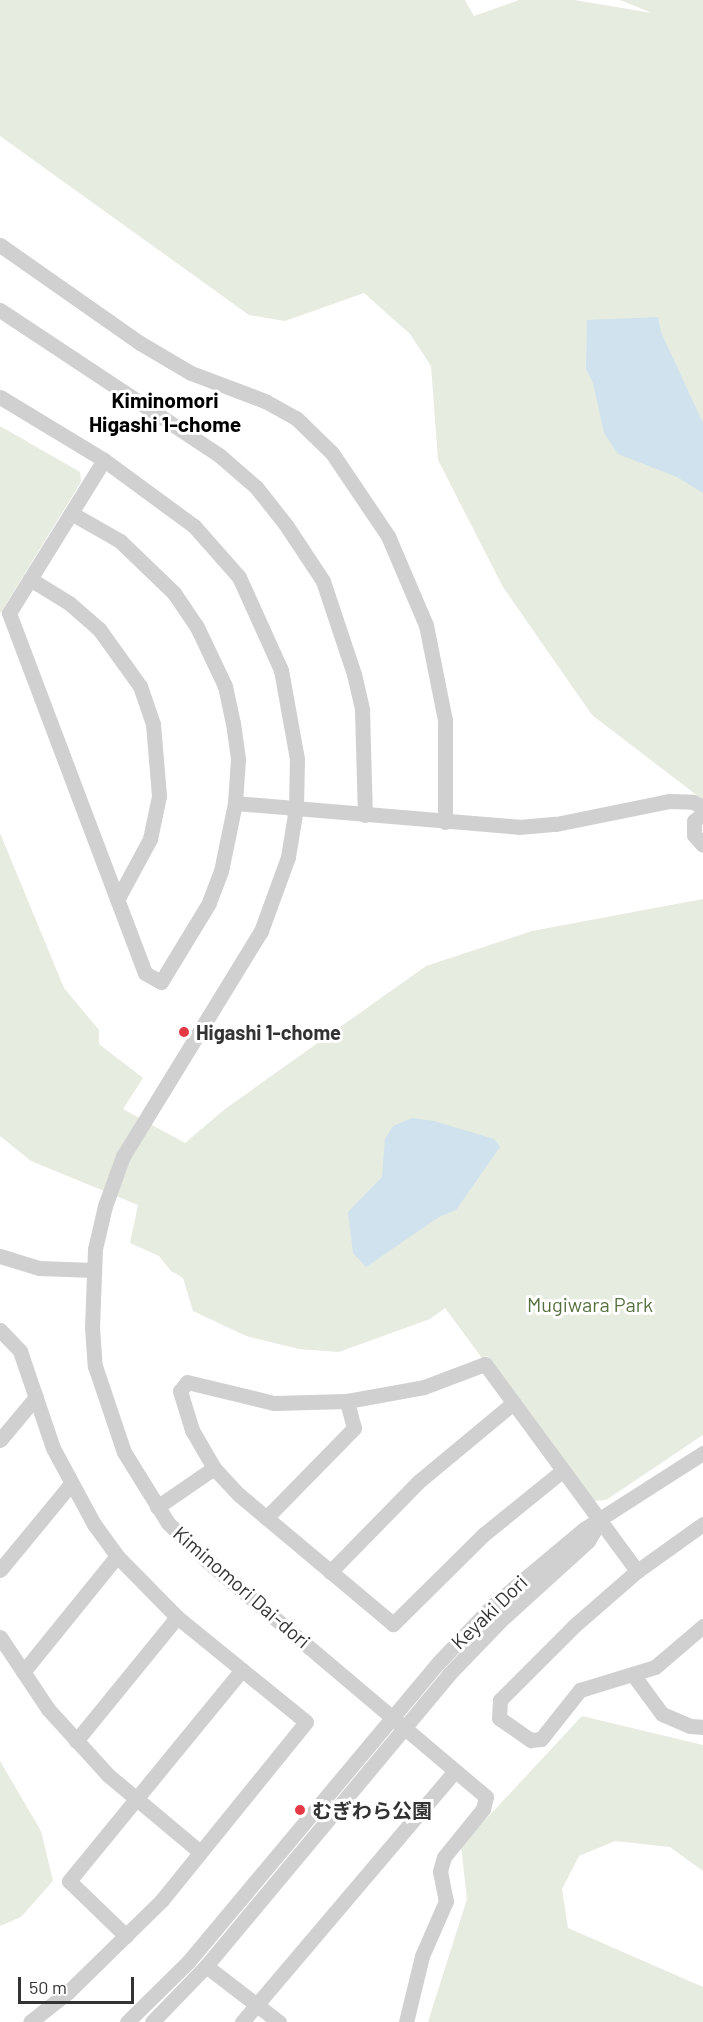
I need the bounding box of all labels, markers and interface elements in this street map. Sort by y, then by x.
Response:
district label: Kiminomori Higashi 1-chome [89,387,241,437]
place label: Higashi 1-chome [196,1020,341,1044]
marker: Higashi 1-chome [177,1025,191,1039]
park label: Mugiwara Park [527,1292,653,1316]
street label: Kiminomori Dai-dori [169,1521,315,1653]
street label: Keyaki Dori [446,1570,532,1654]
place label: むぎわら公園 [312,1798,432,1822]
marker: むぎわら公園 [293,1803,307,1817]
scale bar [21,1965,136,2003]
text: 50 m [29,1976,67,1998]

